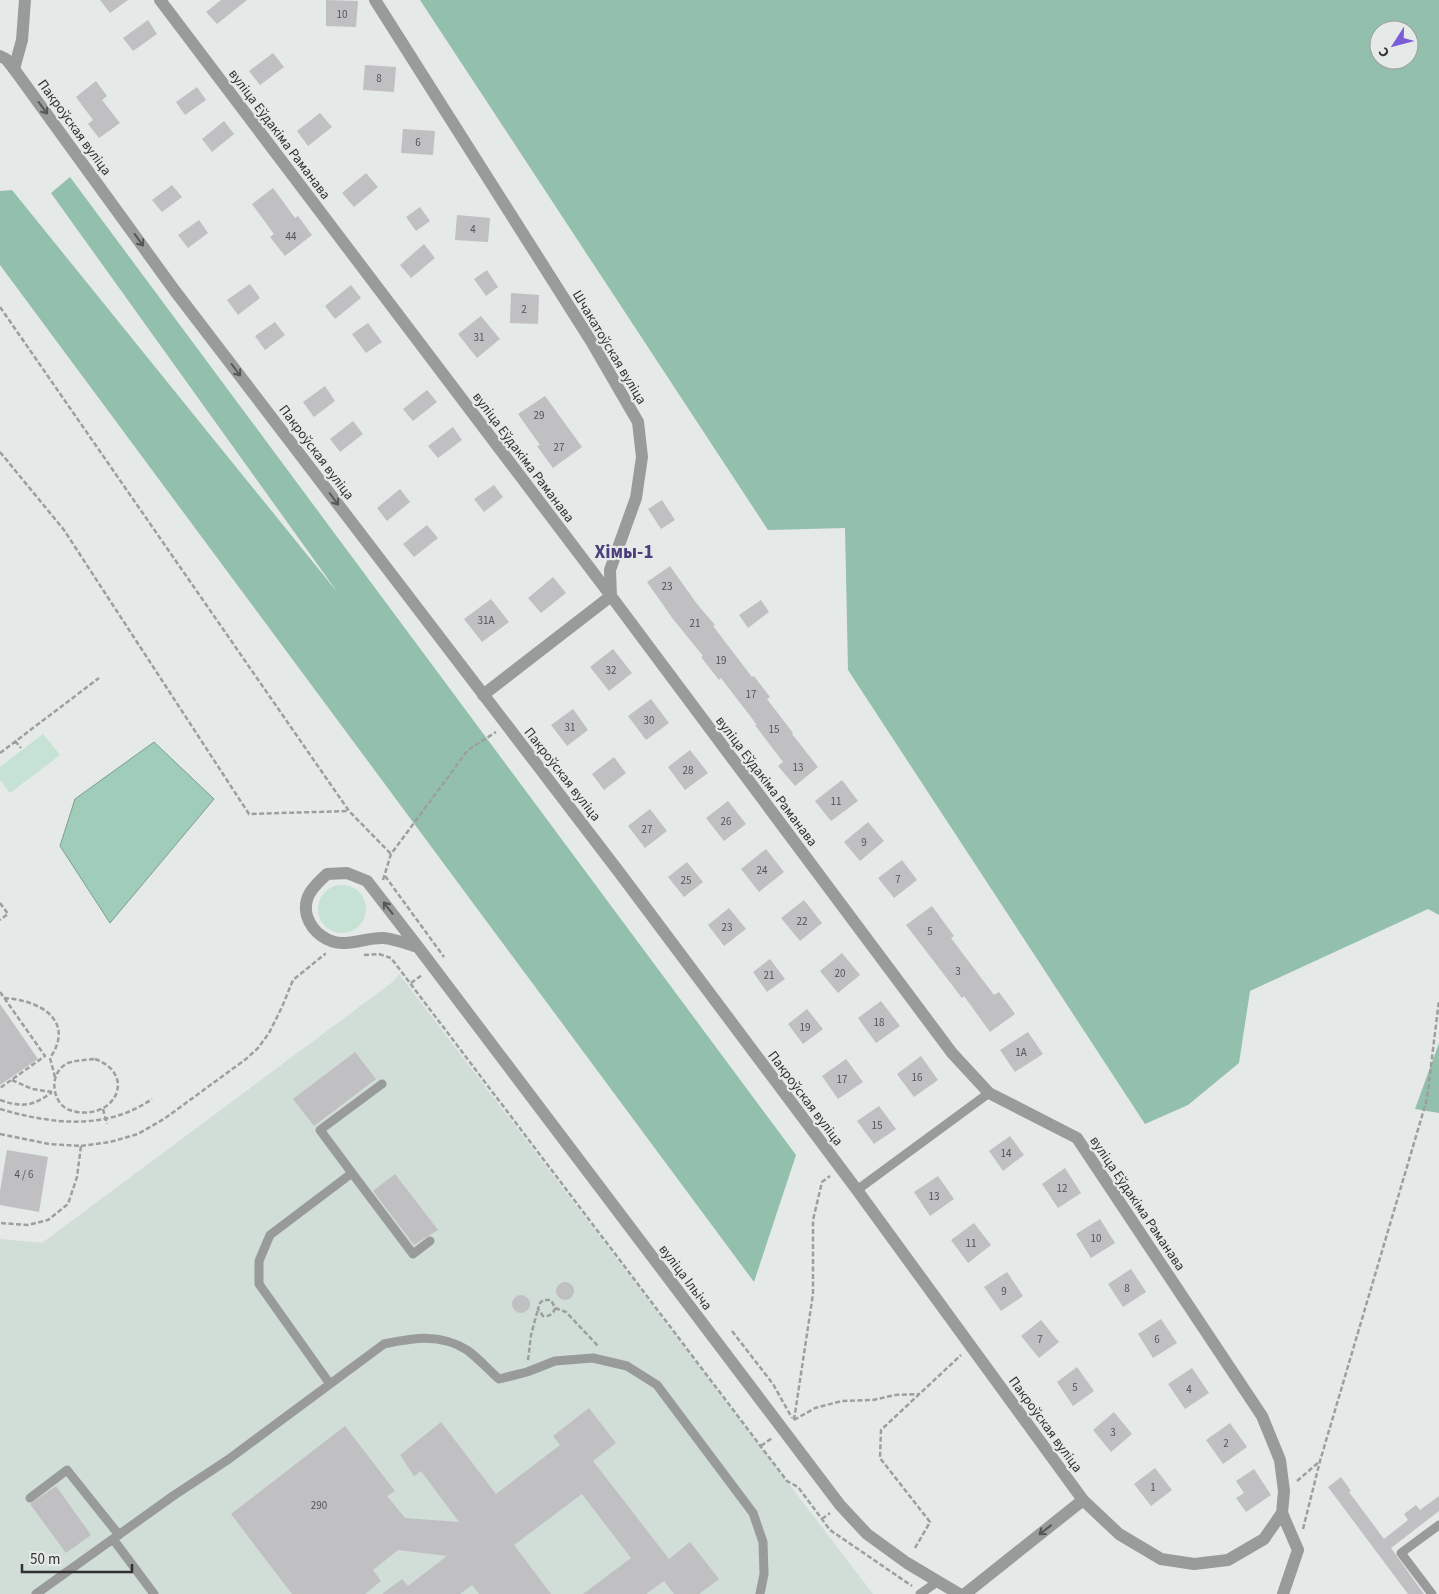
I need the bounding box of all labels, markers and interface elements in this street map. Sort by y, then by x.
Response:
house number: 10 [337,7,347,22]
north arrow [1369,20,1419,70]
text: С [1374,43,1395,61]
street label: вуліца Еўдакіма Раманава [223,65,335,204]
house number: 8 [376,71,382,86]
street label: Пакроўская вуліца [32,75,116,180]
one-way arrow [38,101,48,115]
house number: 6 [415,135,421,150]
house number: 4 [470,222,476,237]
house number: 44 [286,229,297,244]
one-way arrow [133,233,144,246]
street label: Шчакатоўская вуліца [567,287,651,408]
house number: 2 [521,302,527,317]
house number: 31 [474,330,484,345]
one-way arrow [231,363,241,377]
street label: вуліца Еўдакіма Раманава [467,388,579,527]
street label: Пакроўская вуліца [274,401,359,504]
house number: 29 [534,408,544,423]
house number: 27 [554,440,564,455]
one-way arrow [329,492,339,506]
district label: Хімы-1 [595,539,653,566]
house number: 23 [662,579,672,594]
house number: 31А [478,613,494,628]
house number: 21 [690,616,700,631]
house number: 19 [716,653,726,668]
house number: 32 [606,663,616,678]
house number: 17 [746,687,756,702]
street label: вуліца Еўдакіма Раманава [710,712,822,851]
house number: 30 [644,713,654,728]
house number: 31 [565,720,575,735]
house number: 15 [769,722,779,737]
street label: Пакроўская вуліца [519,723,605,826]
house number: 13 [793,760,803,775]
house number: 28 [683,763,694,778]
house number: 11 [831,794,841,809]
house number: 26 [721,814,732,829]
house number: 27 [642,822,652,837]
house number: 9 [861,835,867,850]
house number: 24 [757,863,768,878]
house number: 7 [895,872,901,887]
house number: 25 [681,873,691,888]
one-way arrow [383,902,394,915]
house number: 22 [797,914,807,929]
house number: 23 [722,920,732,935]
house number: 5 [927,924,933,939]
house number: 3 [955,964,961,979]
house number: 20 [835,966,845,981]
house number: 21 [764,968,774,983]
house number: 18 [874,1015,885,1030]
house number: 19 [800,1020,810,1035]
house number: 1А [1015,1045,1027,1060]
street label: Пакроўская вуліца [763,1047,848,1150]
house number: 16 [912,1070,923,1085]
house number: 17 [837,1072,847,1087]
house number: 15 [872,1118,882,1133]
street label: вуліца Еўдакіма Раманава [1084,1132,1190,1275]
house number: 14 [1001,1146,1012,1161]
house number: 4 / 6 [14,1167,34,1182]
house number: 12 [1057,1181,1067,1196]
house number: 13 [929,1189,939,1204]
house number: 10 [1091,1231,1101,1246]
house number: 11 [966,1236,976,1251]
street label: вуліца Ільіча [654,1241,717,1315]
house number: 8 [1124,1281,1130,1296]
house number: 9 [1001,1284,1007,1299]
house number: 7 [1037,1332,1043,1347]
house number: 6 [1154,1332,1160,1347]
street label: Пакроўская вуліца [1003,1372,1087,1477]
house number: 5 [1072,1380,1078,1395]
house number: 4 [1186,1382,1192,1397]
house number: 3 [1110,1425,1116,1440]
house number: 2 [1223,1436,1229,1451]
house number: 1 [1150,1480,1156,1495]
house number: 290 [311,1498,327,1513]
one-way arrow [1039,1525,1052,1536]
scale bar [22,1542,132,1574]
text: 50 m [30,1549,60,1570]

